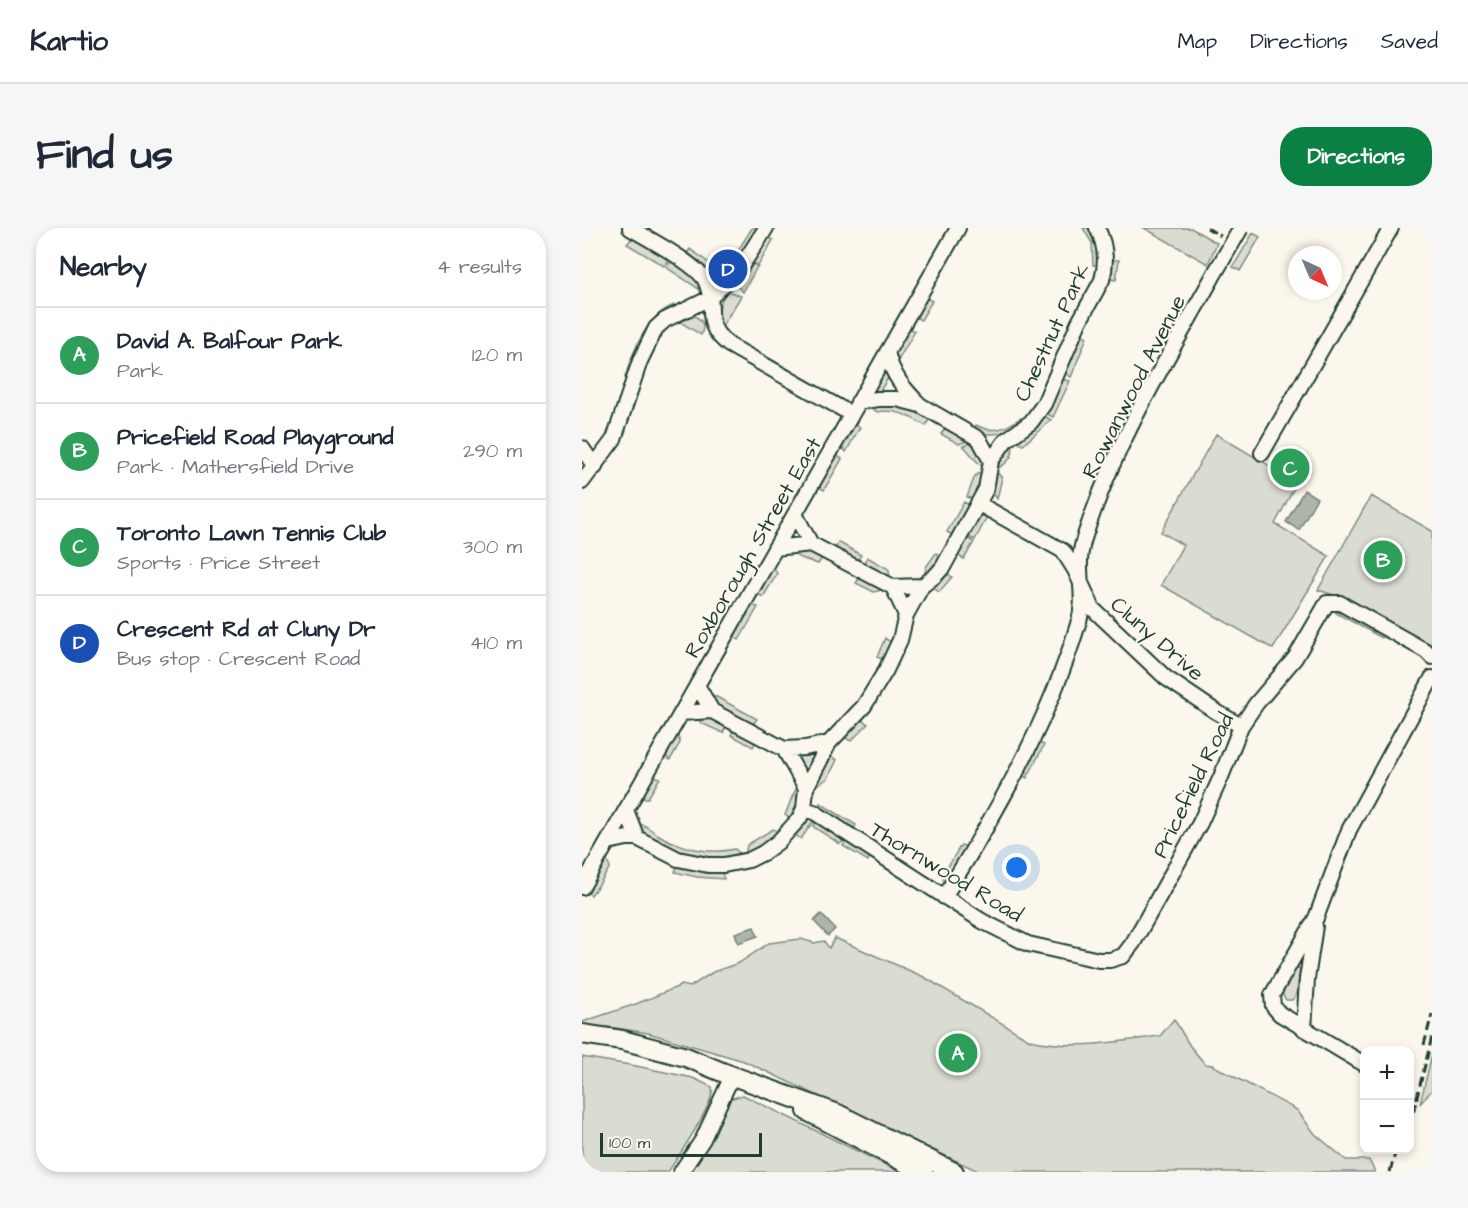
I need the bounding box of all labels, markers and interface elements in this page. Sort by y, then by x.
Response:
text: Kartio [30,22,108,61]
text: Map [1177,27,1217,56]
text: Directions [1250,27,1348,56]
text: Saved [1381,27,1438,56]
text: Find us [36,127,173,185]
button: Directions [1280,127,1432,186]
pin: D [708,246,748,291]
north arrow [1288,246,1342,300]
text: Nearby [60,249,147,285]
text: 4 results [437,253,522,281]
street label: Chestnut Park [1007,258,1098,407]
street label: Rowanwood Avenue [1075,290,1194,484]
text: David A. Balfour Park [117,326,342,357]
text: A [73,341,86,369]
text: 120 m [472,341,522,369]
text: Park [117,357,163,385]
text: Pricefield Road Playground [117,422,394,453]
street label: Roxborough Street East [677,431,830,665]
text: B [72,437,87,465]
text: 290 m [463,437,522,465]
pin: C [1270,446,1310,490]
text: Park · Mathersfield Drive [117,453,354,481]
text: Toronto Lawn Tennis Club [117,518,386,549]
text: C [72,533,87,561]
text: 300 m [463,533,522,561]
pin: B [1364,538,1402,582]
text: Sports · Price Street [117,549,320,577]
street label: Cluny Drive [1103,590,1211,689]
text: Crescent Rd at Cluny Dr [117,614,375,645]
text: D [73,629,86,657]
text: 410 m [470,629,522,657]
text: Bus stop · Crescent Road [117,645,360,673]
street label: Pricefield Road [1145,708,1242,863]
street label: Thornwood Road [864,814,1028,930]
your location [1002,853,1031,882]
pin: A [938,1030,977,1076]
map controls [1360,1046,1414,1154]
button: + [1360,1046,1414,1100]
button: − [1360,1100,1414,1154]
scale bar [600,1130,762,1158]
text: 100 m [609,1132,650,1154]

